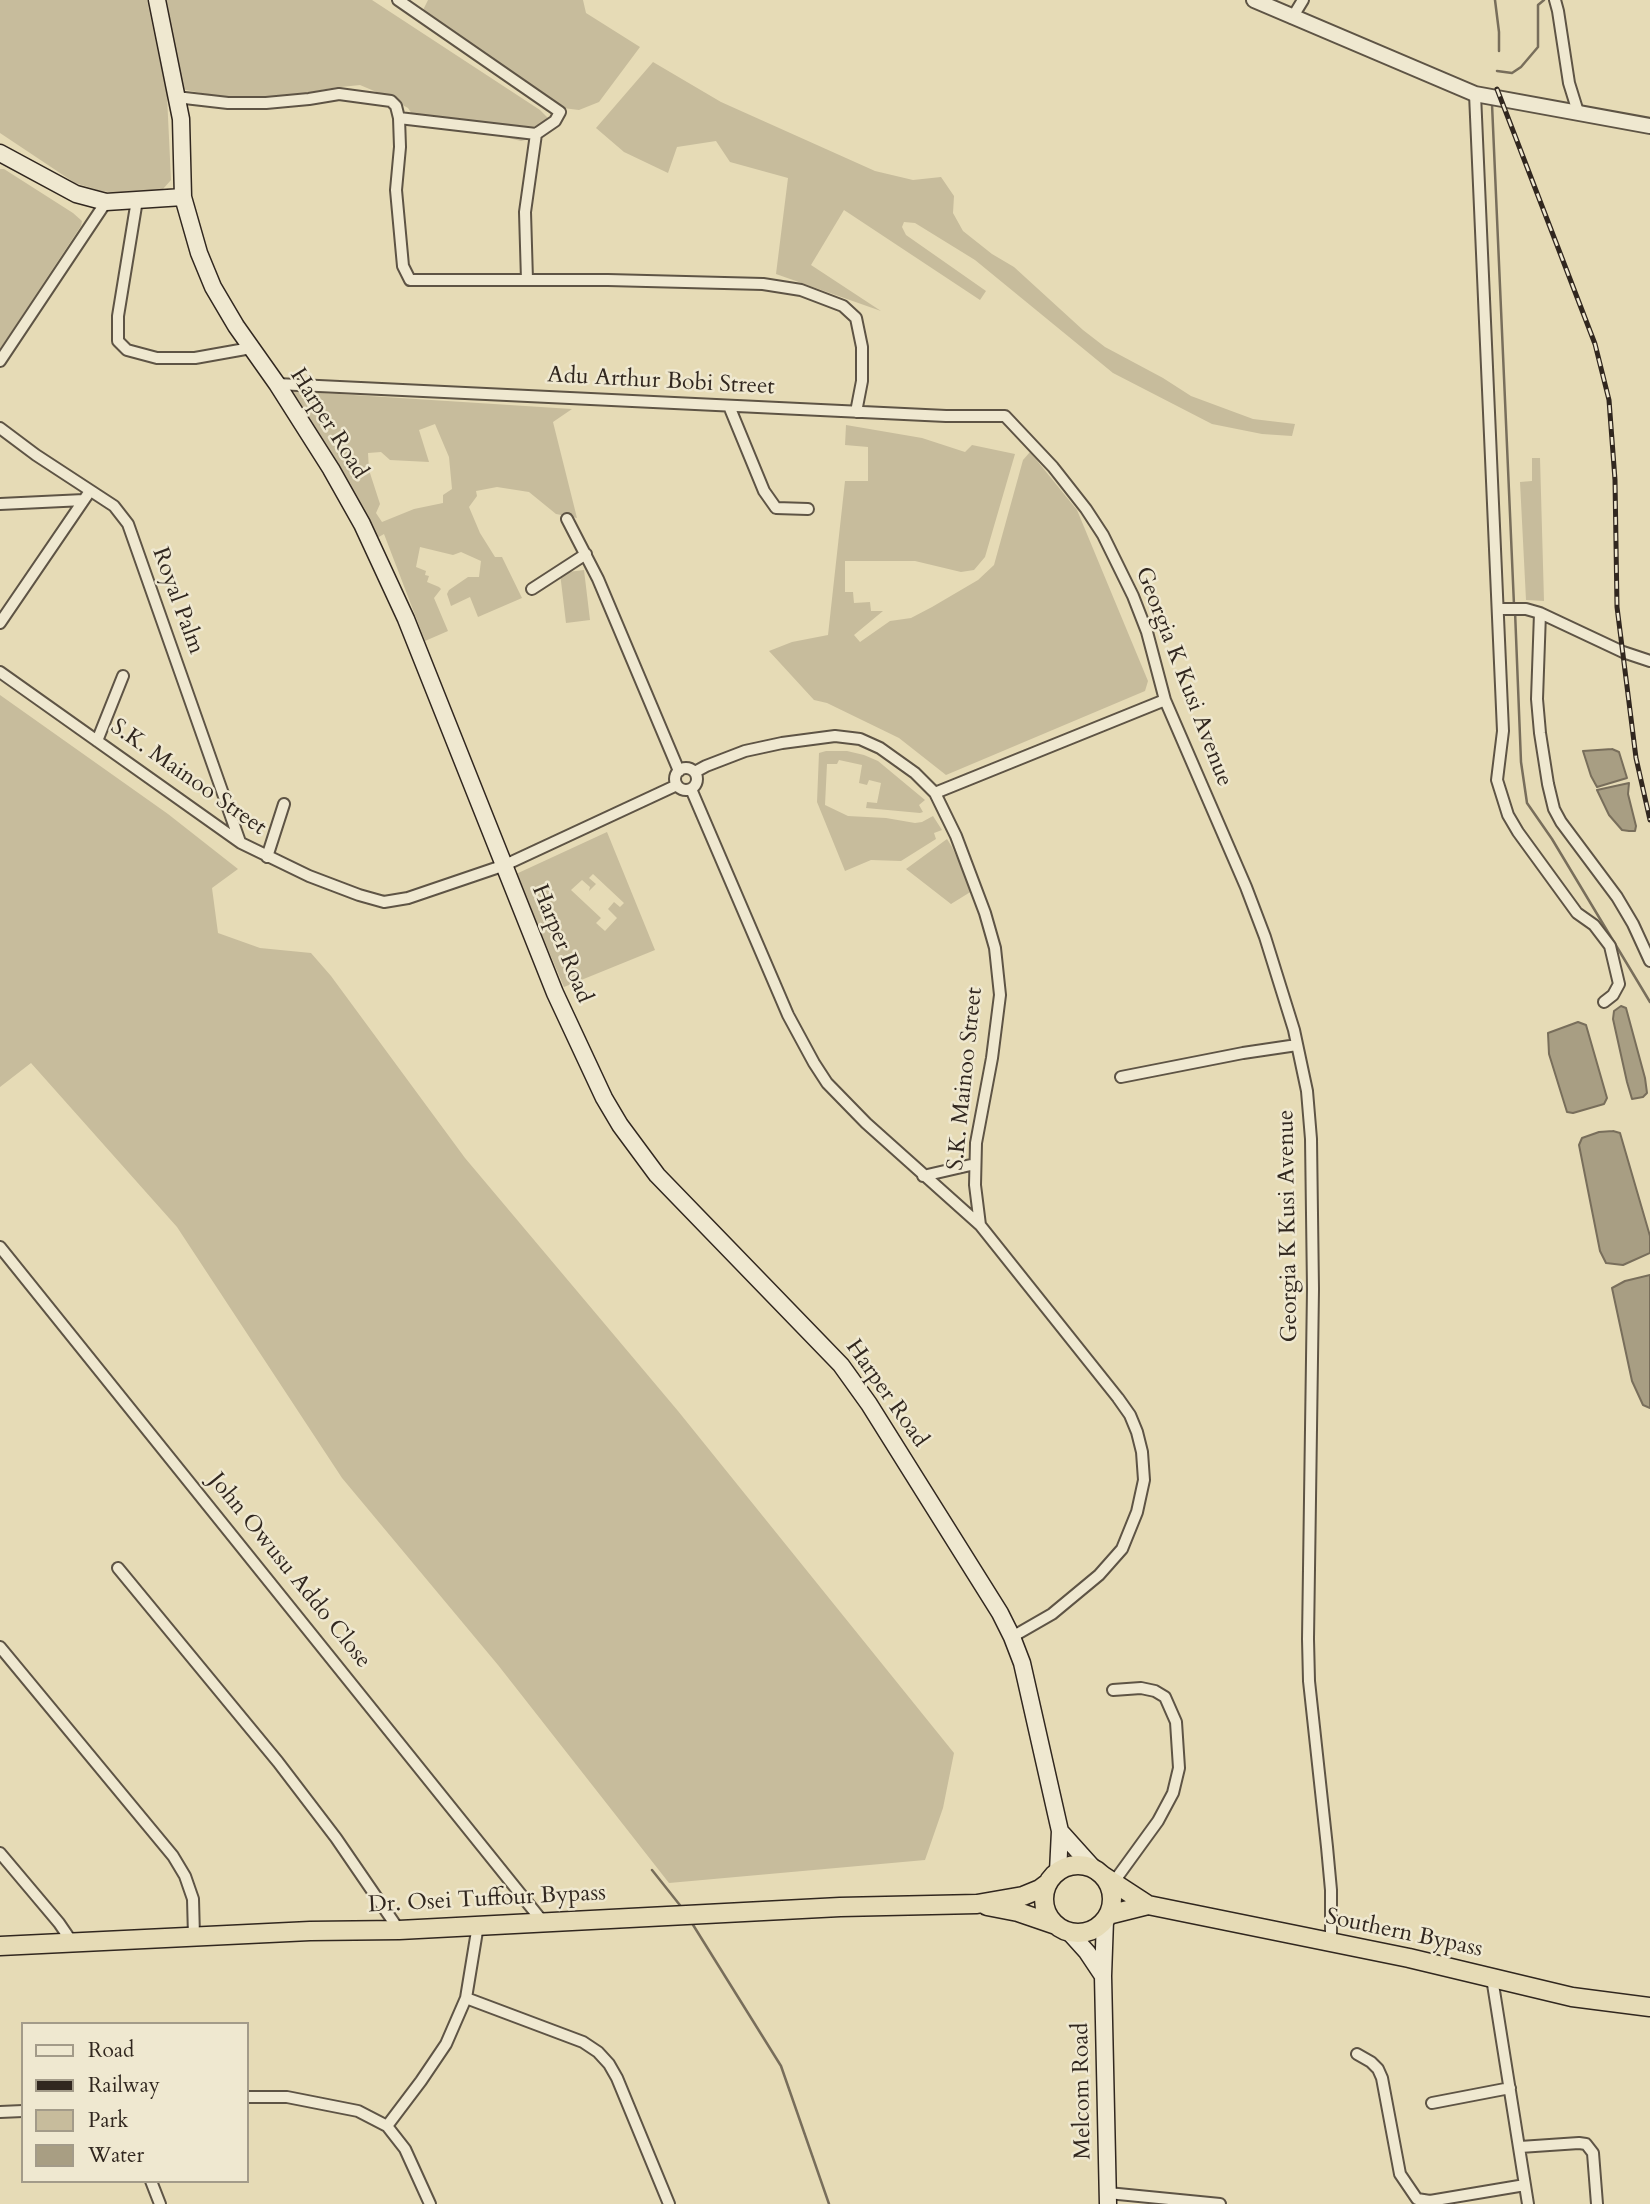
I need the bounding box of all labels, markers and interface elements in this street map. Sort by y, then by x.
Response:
street label: Adu Arthur Bobi Street [547,362,775,402]
street label: Harper Road [283,364,373,484]
street label: Royal Palm [145,544,209,658]
street label: Georgia K Kusi Avenue [1128,563,1238,791]
street label: S.K. Mainoo Street [105,714,271,842]
street label: Harper Road [525,881,597,1007]
street label: S.K. Mainoo Street [943,986,989,1172]
street label: Georgia K Kusi Avenue [1273,1109,1305,1343]
street label: Harper Road [839,1335,933,1453]
street label: John Owusu Addo Close [202,1468,376,1674]
street label: Dr. Osei Tuffour Bypass [367,1880,607,1920]
street label: Southern Bypass [1323,1904,1485,1964]
legend [21,2022,248,2183]
street label: Melcom Road [1068,2022,1098,2160]
text: Road [88,2036,134,2065]
text: Railway [88,2071,160,2100]
text: Park [88,2106,128,2135]
text: Water [88,2141,144,2170]

